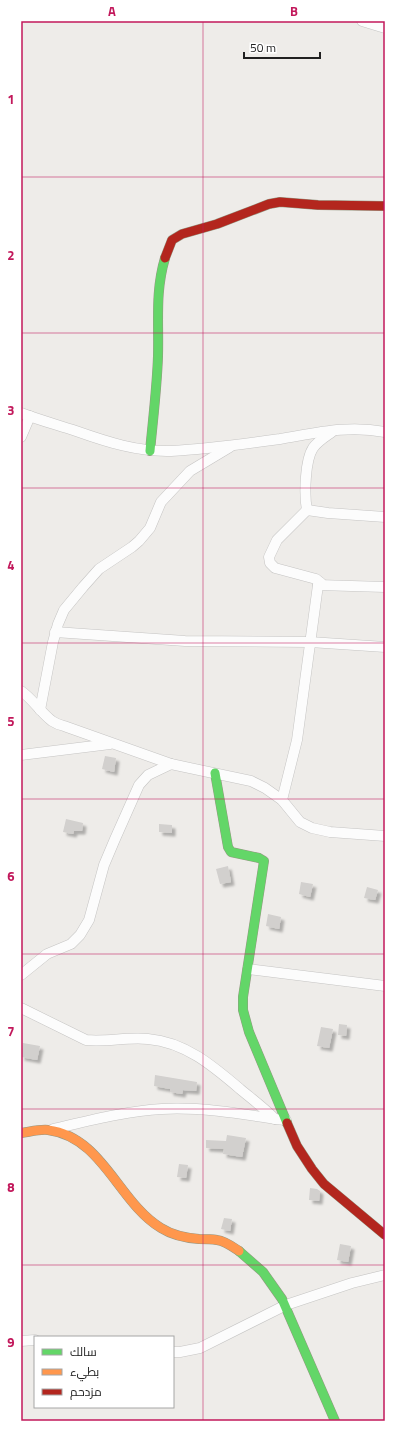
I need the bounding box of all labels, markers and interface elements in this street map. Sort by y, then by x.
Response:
text: A [108,1,116,21]
text: B [290,1,298,21]
scale bar [244,34,320,60]
text: 50 m [250,38,276,57]
text: 1 [7,89,15,109]
text: 2 [7,245,15,265]
text: 3 [7,400,15,420]
text: 4 [7,555,15,575]
text: 5 [7,711,15,731]
text: 6 [7,866,15,886]
text: 7 [7,1021,15,1041]
text: 8 [7,1177,15,1197]
text: 9 [7,1332,15,1352]
legend [34,1336,174,1408]
text: سالك [70,1342,97,1361]
text: بطيء [70,1362,99,1382]
text: مزدحم [70,1382,102,1401]

